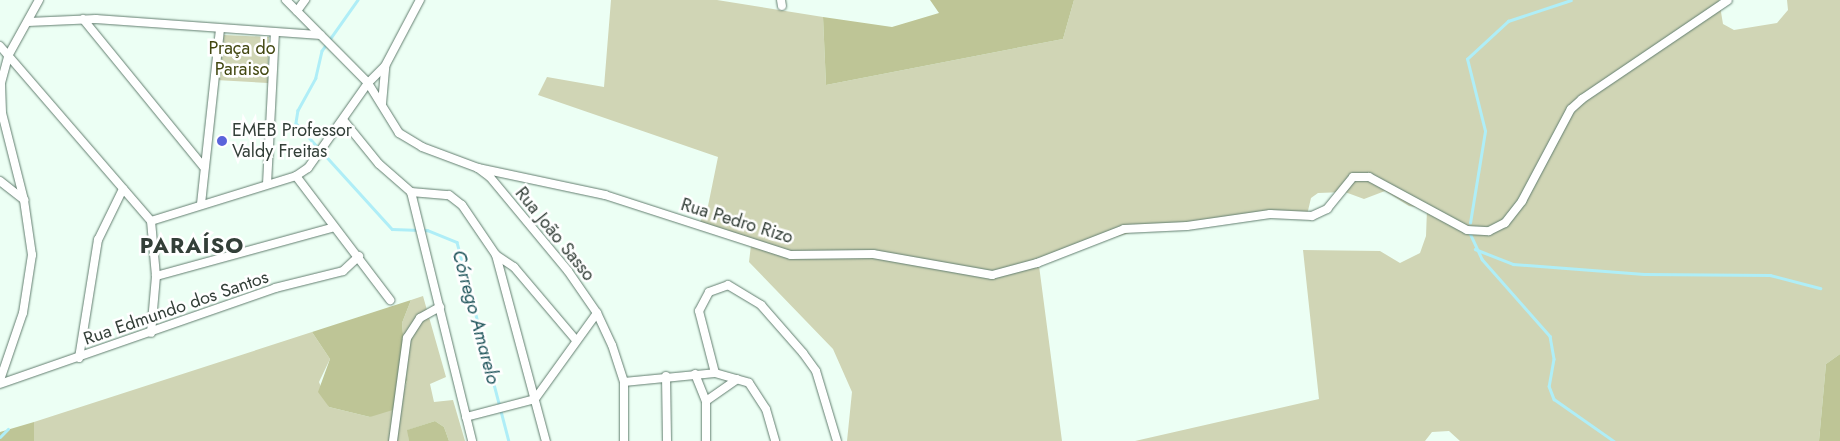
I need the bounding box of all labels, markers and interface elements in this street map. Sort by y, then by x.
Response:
park label: Praça do Paraiso [208,38,276,80]
place label: EMEB Professor Valdy Freitas [232,120,352,162]
marker: EMEB Professor Valdy Freitas [216,135,228,147]
street label: Rua João Sasso [511,183,599,285]
street label: Rua Pedro Rizo [678,194,796,248]
district label: PARAÍSO [139,233,245,259]
water label: Córrego Amarelo [447,248,505,386]
street label: Rua Edmundo dos Santos [81,266,271,350]

